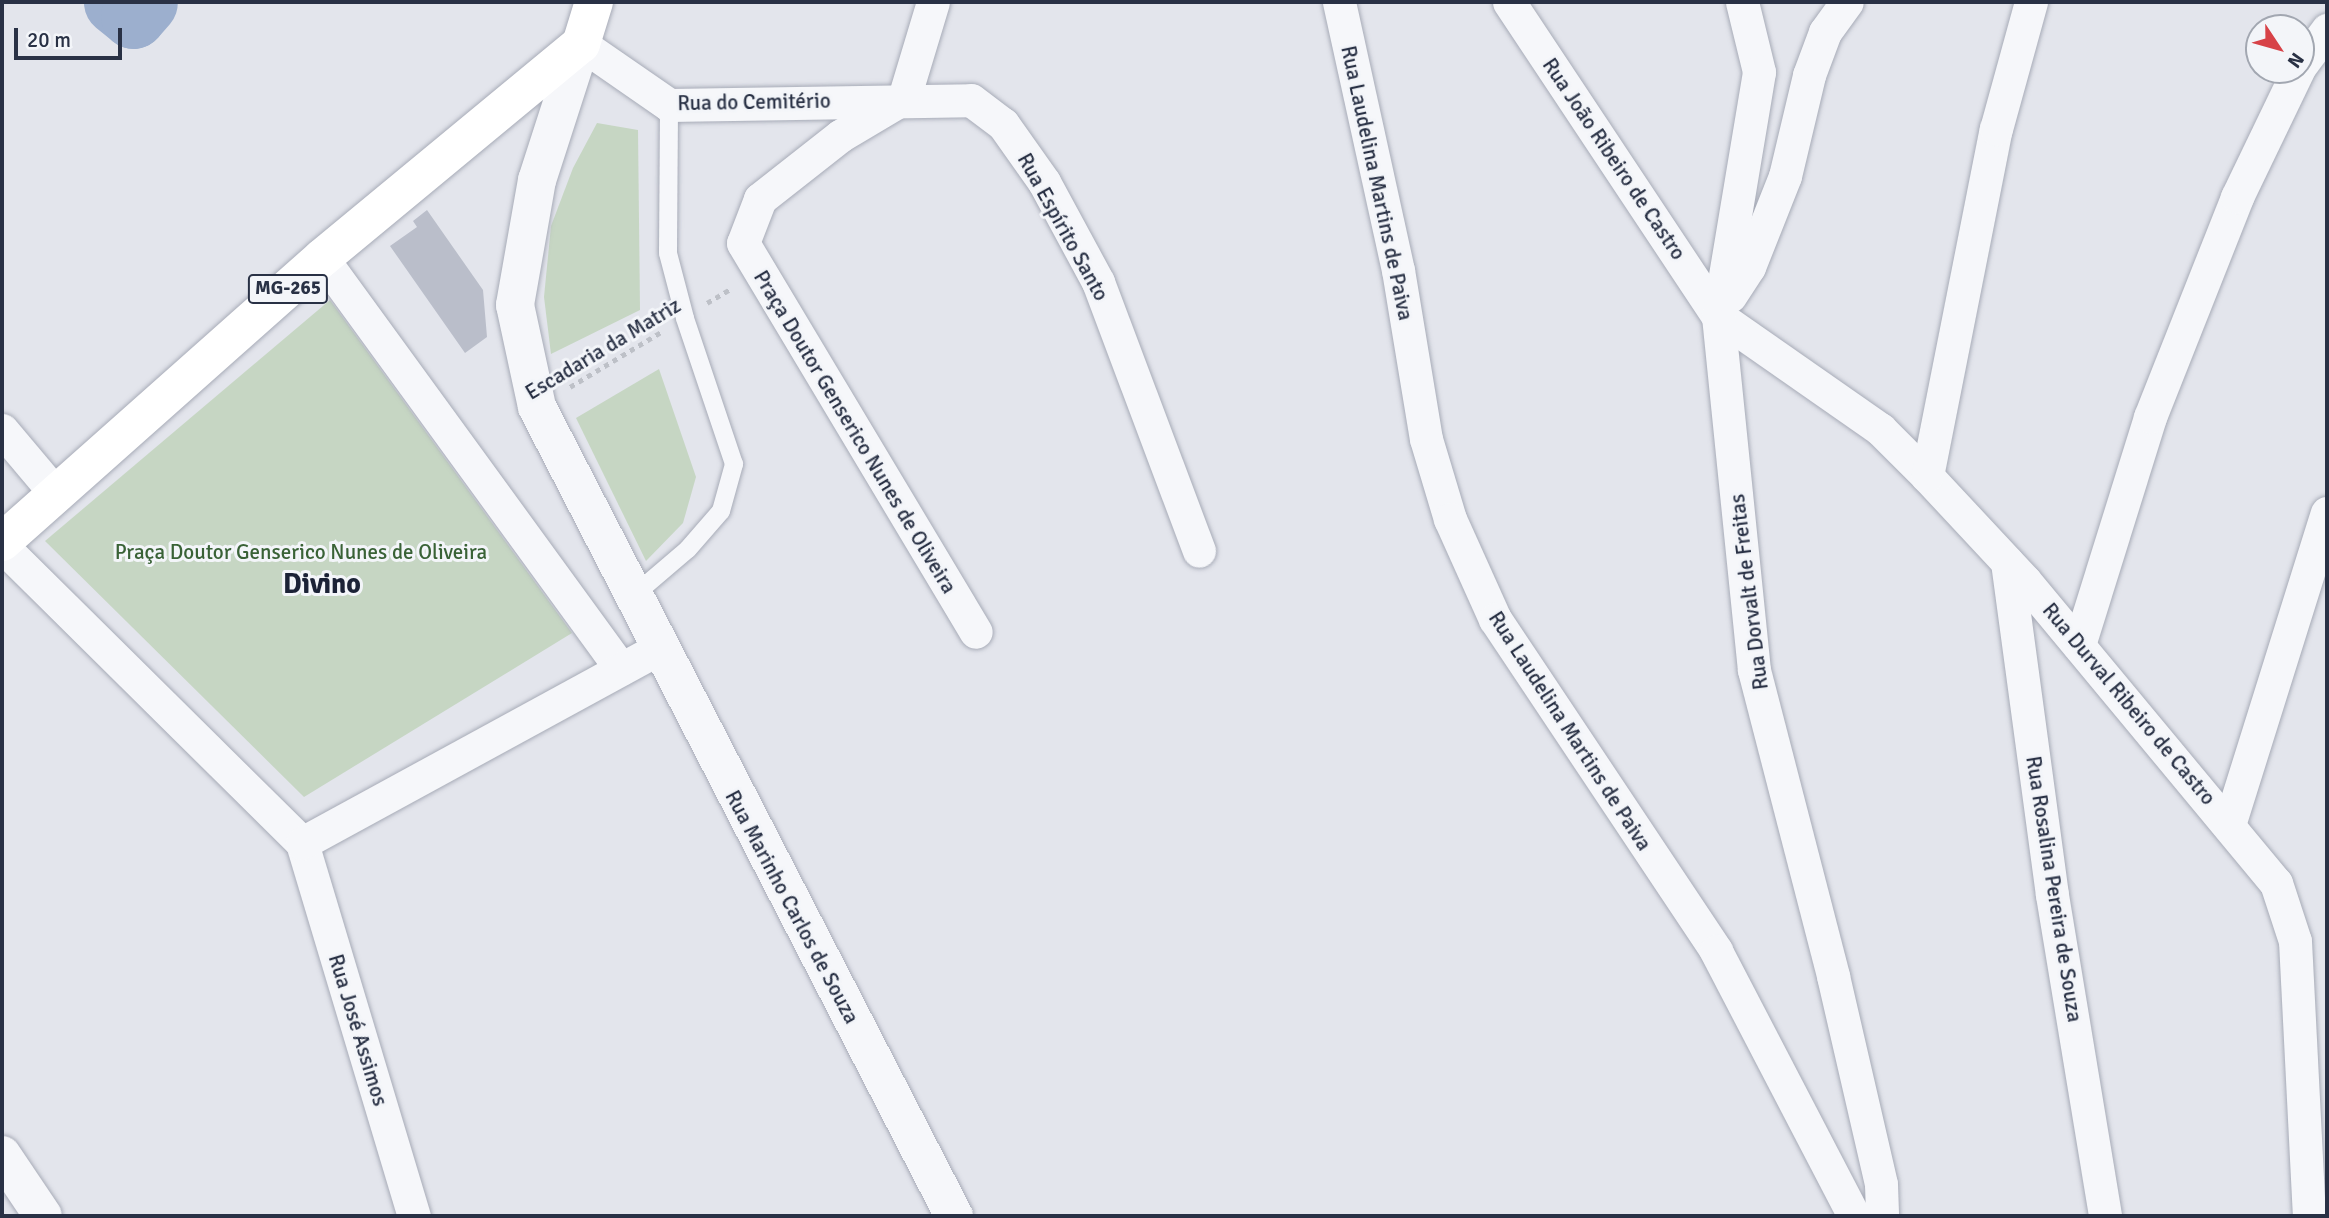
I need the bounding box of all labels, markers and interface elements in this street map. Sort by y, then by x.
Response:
scale bar [18,14,126,58]
north arrow [2245,14,2315,84]
text: 20 m [27,27,71,53]
street label: Rua Laudelina Martins de Paiva [1336,43,1418,323]
text: N [2282,48,2309,73]
street label: Rua João Ribeiro de Castro [1537,53,1691,265]
street label: Rua do Cemitério [677,88,831,116]
street label: Rua Espírito Santo [1012,149,1114,305]
street label: Praça Doutor Genserico Nunes de Oliveira [748,266,962,598]
road number: MG-265 [248,274,328,304]
street label: Escadaria da Matriz [521,293,685,405]
street label: Rua Dorvalt de Freitas [1724,493,1774,691]
park label: Praça Doutor Genserico Nunes de Oliveira [115,539,487,565]
district label: Divino [283,567,361,601]
street label: Rua Durval Ribeiro de Castro [2037,598,2221,810]
street label: Rua Laudelina Martins de Paiva [1483,607,1657,855]
street label: Rua Rosalina Pereira de Souza [2021,754,2087,1024]
street label: Rua Marinho Carlos de Souza [720,786,864,1028]
street label: Rua José Assimos [323,951,393,1109]

